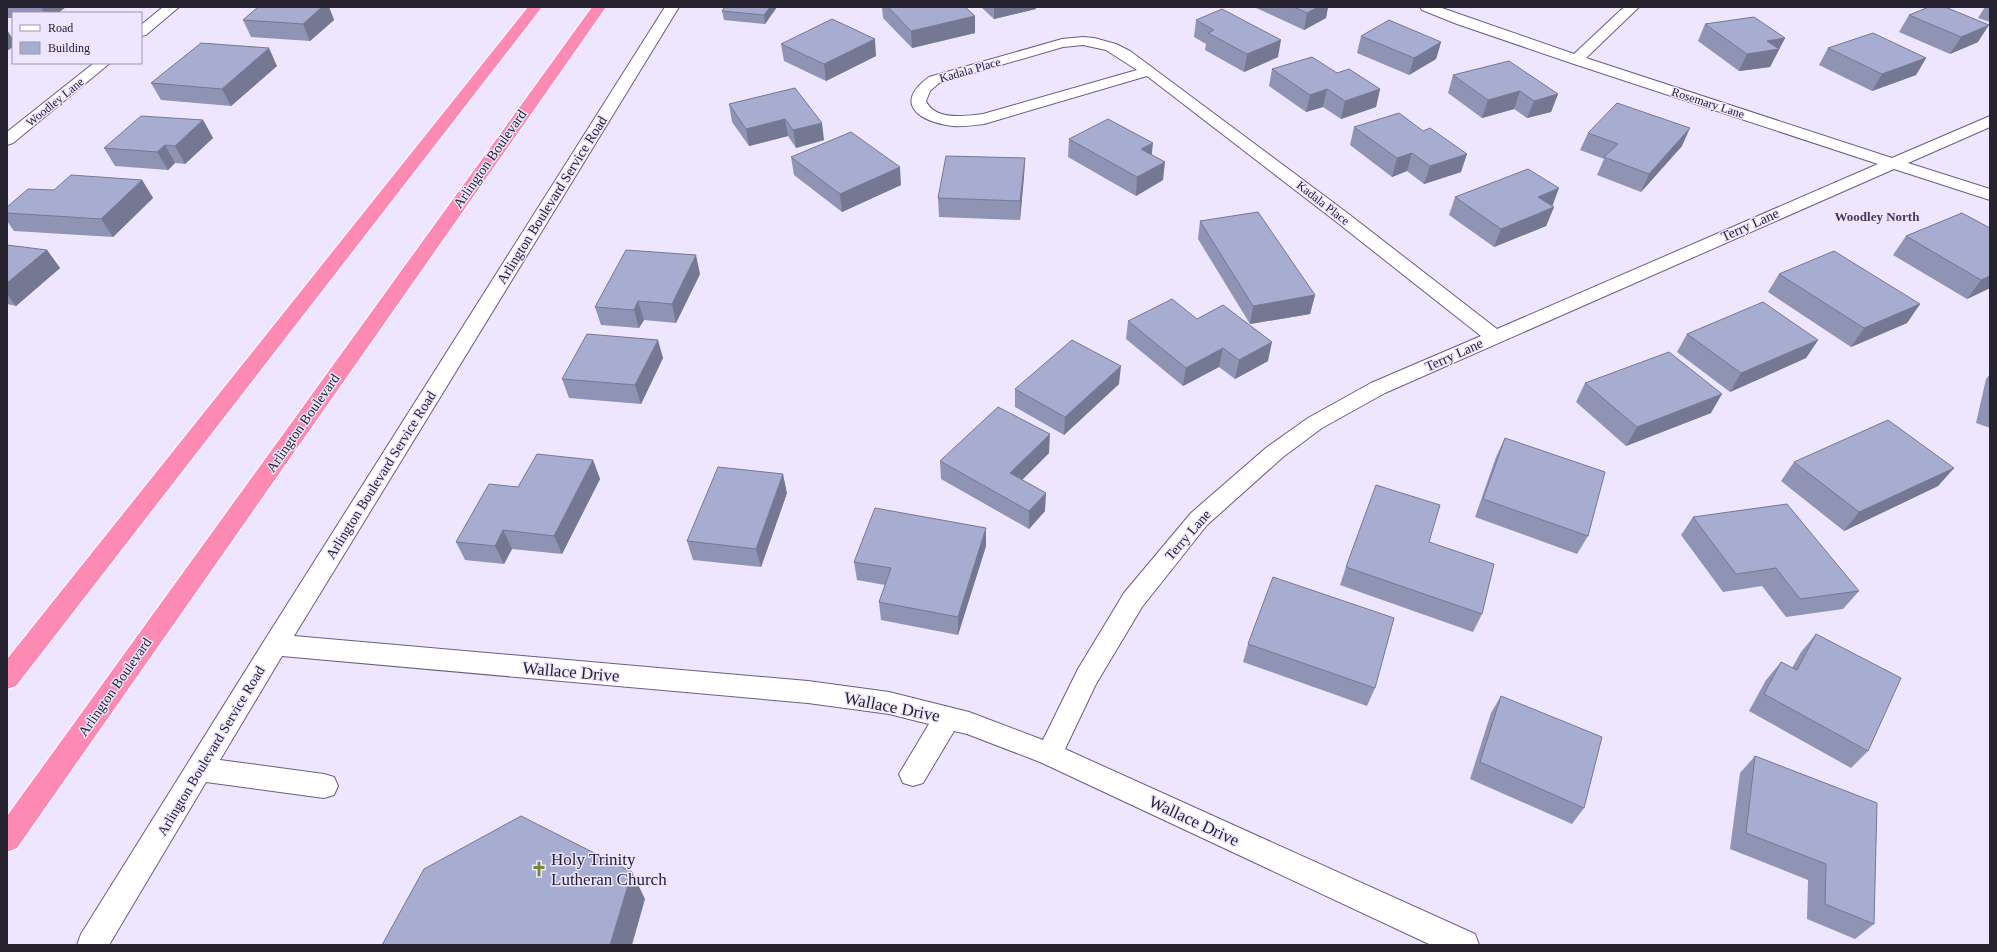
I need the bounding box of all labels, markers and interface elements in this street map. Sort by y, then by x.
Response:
legend [12,12,142,64]
text: Road [48,21,73,35]
text: Building [48,41,90,55]
street label: Kadala Place [938,55,1002,85]
street label: Woodley Lane [23,75,87,129]
street label: Rosemary Lane [1670,85,1746,121]
street label: Arlington Boulevard [451,107,529,211]
street label: Arlington Boulevard Service Road [494,113,610,287]
street label: Kadala Place [1294,178,1352,228]
street label: Terry Lane [1719,206,1781,244]
district label: Woodley North [1835,209,1920,224]
street label: Terry Lane [1423,336,1485,374]
street label: Arlington Boulevard [264,371,342,475]
street label: Arlington Boulevard Service Road [323,388,439,562]
street label: Terry Lane [1162,507,1214,563]
street label: Arlington Boulevard [76,635,154,739]
street label: Wallace Drive [522,658,620,686]
street label: Arlington Boulevard Service Road [154,664,268,838]
street label: Wallace Drive [842,688,942,726]
street label: Wallace Drive [1146,792,1242,850]
place label: Holy Trinity Lutheran Church [551,850,667,889]
church icon: Holy Trinity Lutheran Church [530,860,548,878]

